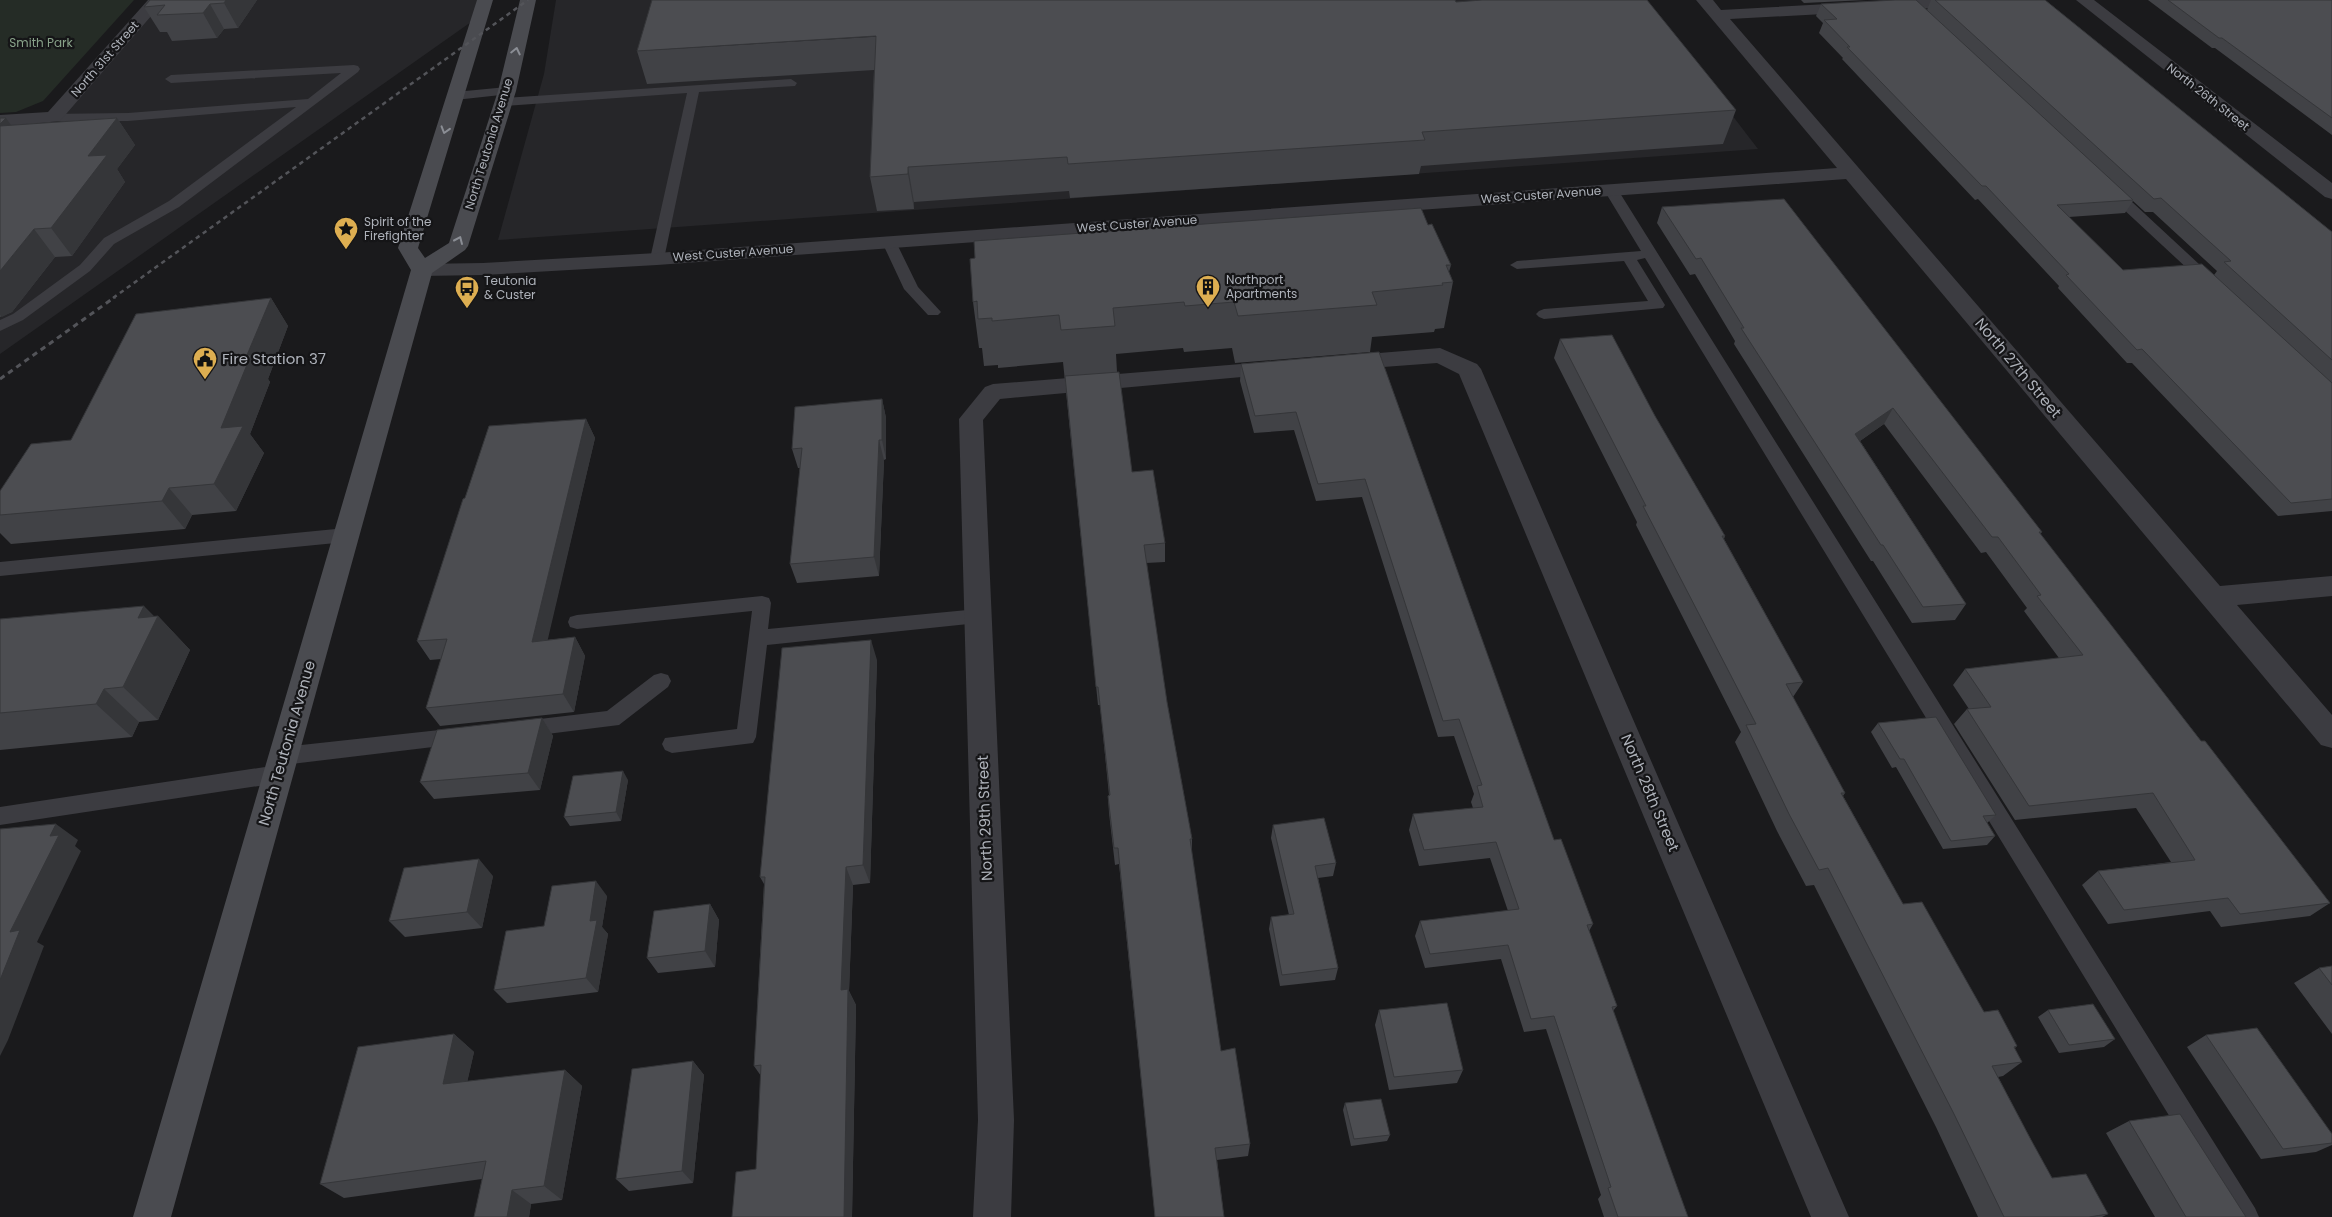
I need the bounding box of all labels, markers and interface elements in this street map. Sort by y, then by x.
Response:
street label: North 31st Street [67,17,142,100]
park label: Smith Park [9,34,73,51]
one-way arrow [510,47,521,56]
street label: North 26th Street [2163,59,2253,134]
street label: North Teutonia Avenue [460,76,517,212]
one-way arrow [440,125,450,134]
street label: West Custer Avenue [1480,182,1602,207]
street label: West Custer Avenue [1076,211,1198,236]
place label: Spirit of the Firefighter [364,213,431,244]
place icon: Spirit of the Firefighter [333,216,359,250]
one-way arrow [452,236,462,245]
street label: West Custer Avenue [672,240,794,265]
place label: Northport Apartments [1226,271,1297,302]
place label: Teutonia & Custer [484,272,536,303]
building icon: Northport Apartments [1195,274,1221,308]
bus stop icon: Teutonia & Custer [454,275,480,309]
street label: North 27th Street [1970,313,2066,422]
public building icon: Fire Station 37 [192,346,218,380]
place label: Fire Station 37 [222,348,326,369]
street label: North Teutonia Avenue [253,658,320,828]
street label: North 28th Street [1616,731,1685,855]
street label: North 29th Street [972,755,997,881]

